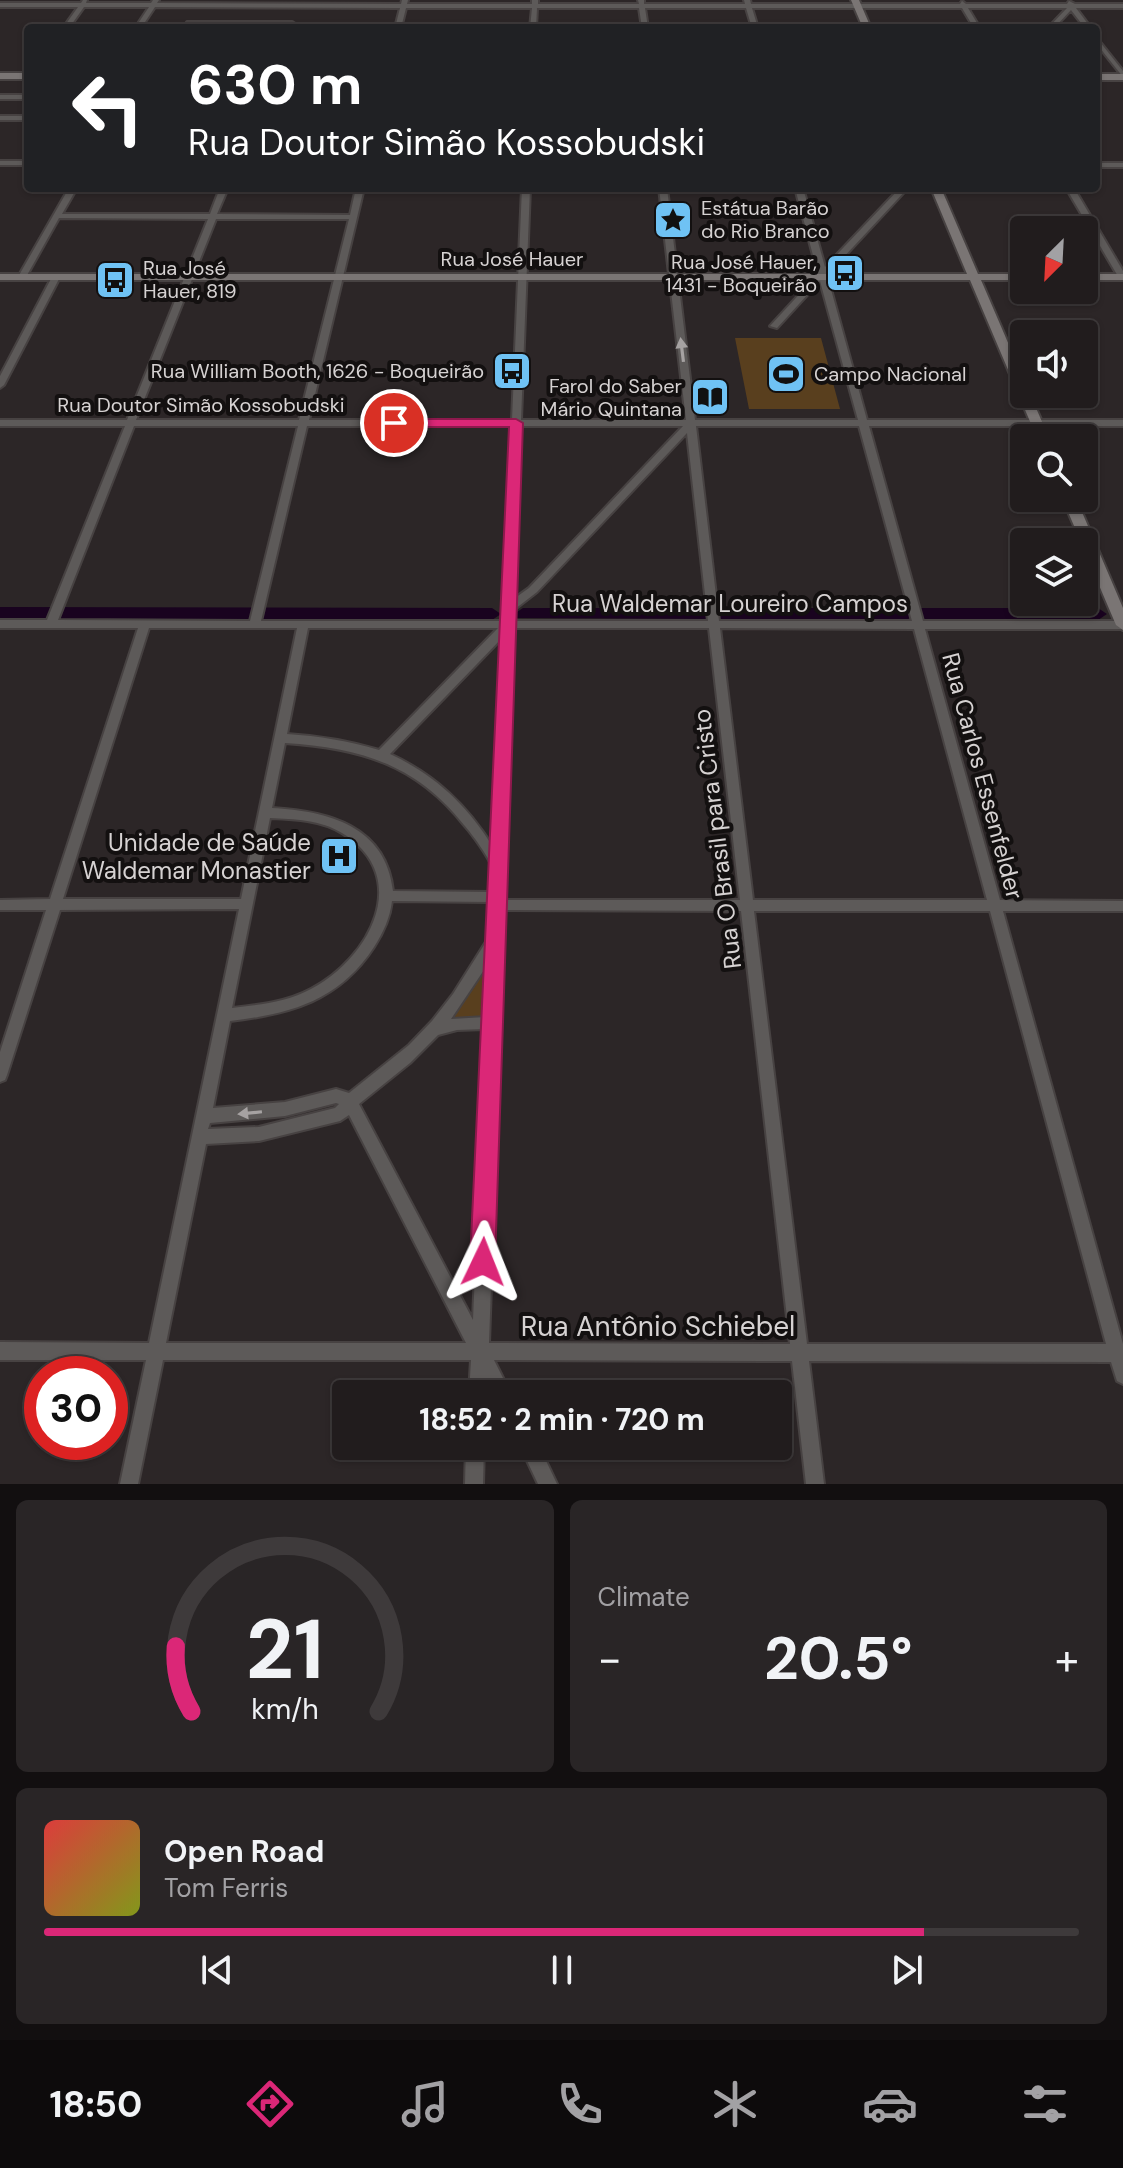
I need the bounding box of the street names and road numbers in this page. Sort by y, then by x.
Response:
street label: Rua José Hauer [441,246,583,272]
street label: Rua Doutor Simão Kossobudski [57,392,345,418]
street label: Rua Waldemar Loureiro Campos [552,588,908,619]
street label: Rua Carlos Essenfelder [935,649,1031,903]
street label: Rua O Brasil para Cristo [686,707,748,971]
street label: Rua Antônio Schiebel [521,1308,795,1345]

